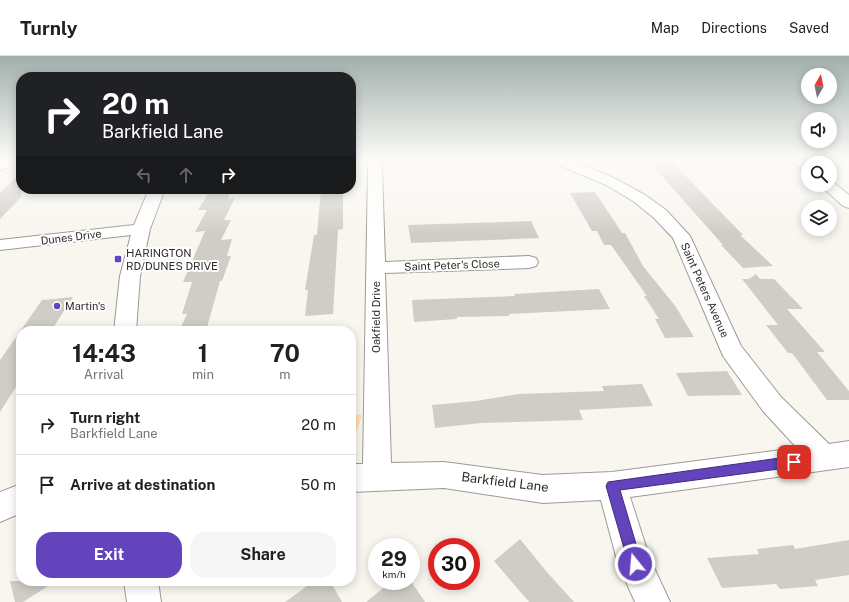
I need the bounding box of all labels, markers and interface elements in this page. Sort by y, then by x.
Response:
text: Turnly [20,17,77,39]
text: Map [651,20,679,36]
text: Directions [701,20,767,36]
text: Saved [789,20,829,36]
north arrow [801,68,837,104]
map controls [801,68,837,236]
text: 20 m [102,87,169,120]
icon: right [36,88,88,140]
button: sound [801,112,837,148]
text: Barkfield Lane [102,121,223,142]
button: search [801,156,837,192]
icon: left [133,164,155,186]
icon: ahead [175,164,197,186]
icon: right [217,164,239,186]
button: layers [801,200,837,236]
street label: Dunes Drive [40,227,102,247]
street label: Saint Peters Avenue [679,241,731,339]
place label: HARINGTON RD/DUNES DRIVE [126,247,218,272]
marker: HARINGTON RD/DUNES DRIVE [113,254,123,264]
street label: Saint Peter's Close [404,257,500,273]
street label: Oakfield Drive [370,281,382,353]
place label: Martin's [65,300,106,312]
marker: Martin's [52,301,62,311]
text: 14:43 [72,339,136,367]
text: 1 [198,339,208,367]
text: 70 [270,339,300,367]
text: Arrival [84,367,124,382]
text: min [192,367,214,382]
text: m [279,367,291,382]
text: Turn right [70,409,140,426]
icon: right [36,414,58,436]
text: 20 m [301,416,336,433]
text: Barkfield Lane [70,426,158,441]
pin [777,445,811,479]
icon: arrive [783,451,805,473]
street label: Barkfield Lane [461,469,549,495]
icon: arrive [36,474,58,496]
text: Arrive at destination [70,476,215,493]
text: 50 m [301,476,336,493]
button: Exit [36,532,182,578]
button: Share [190,532,336,578]
speed limit sign: 30 [428,538,480,590]
position arrow [614,543,656,585]
text: 29 [381,547,407,571]
text: km/h [382,568,406,580]

